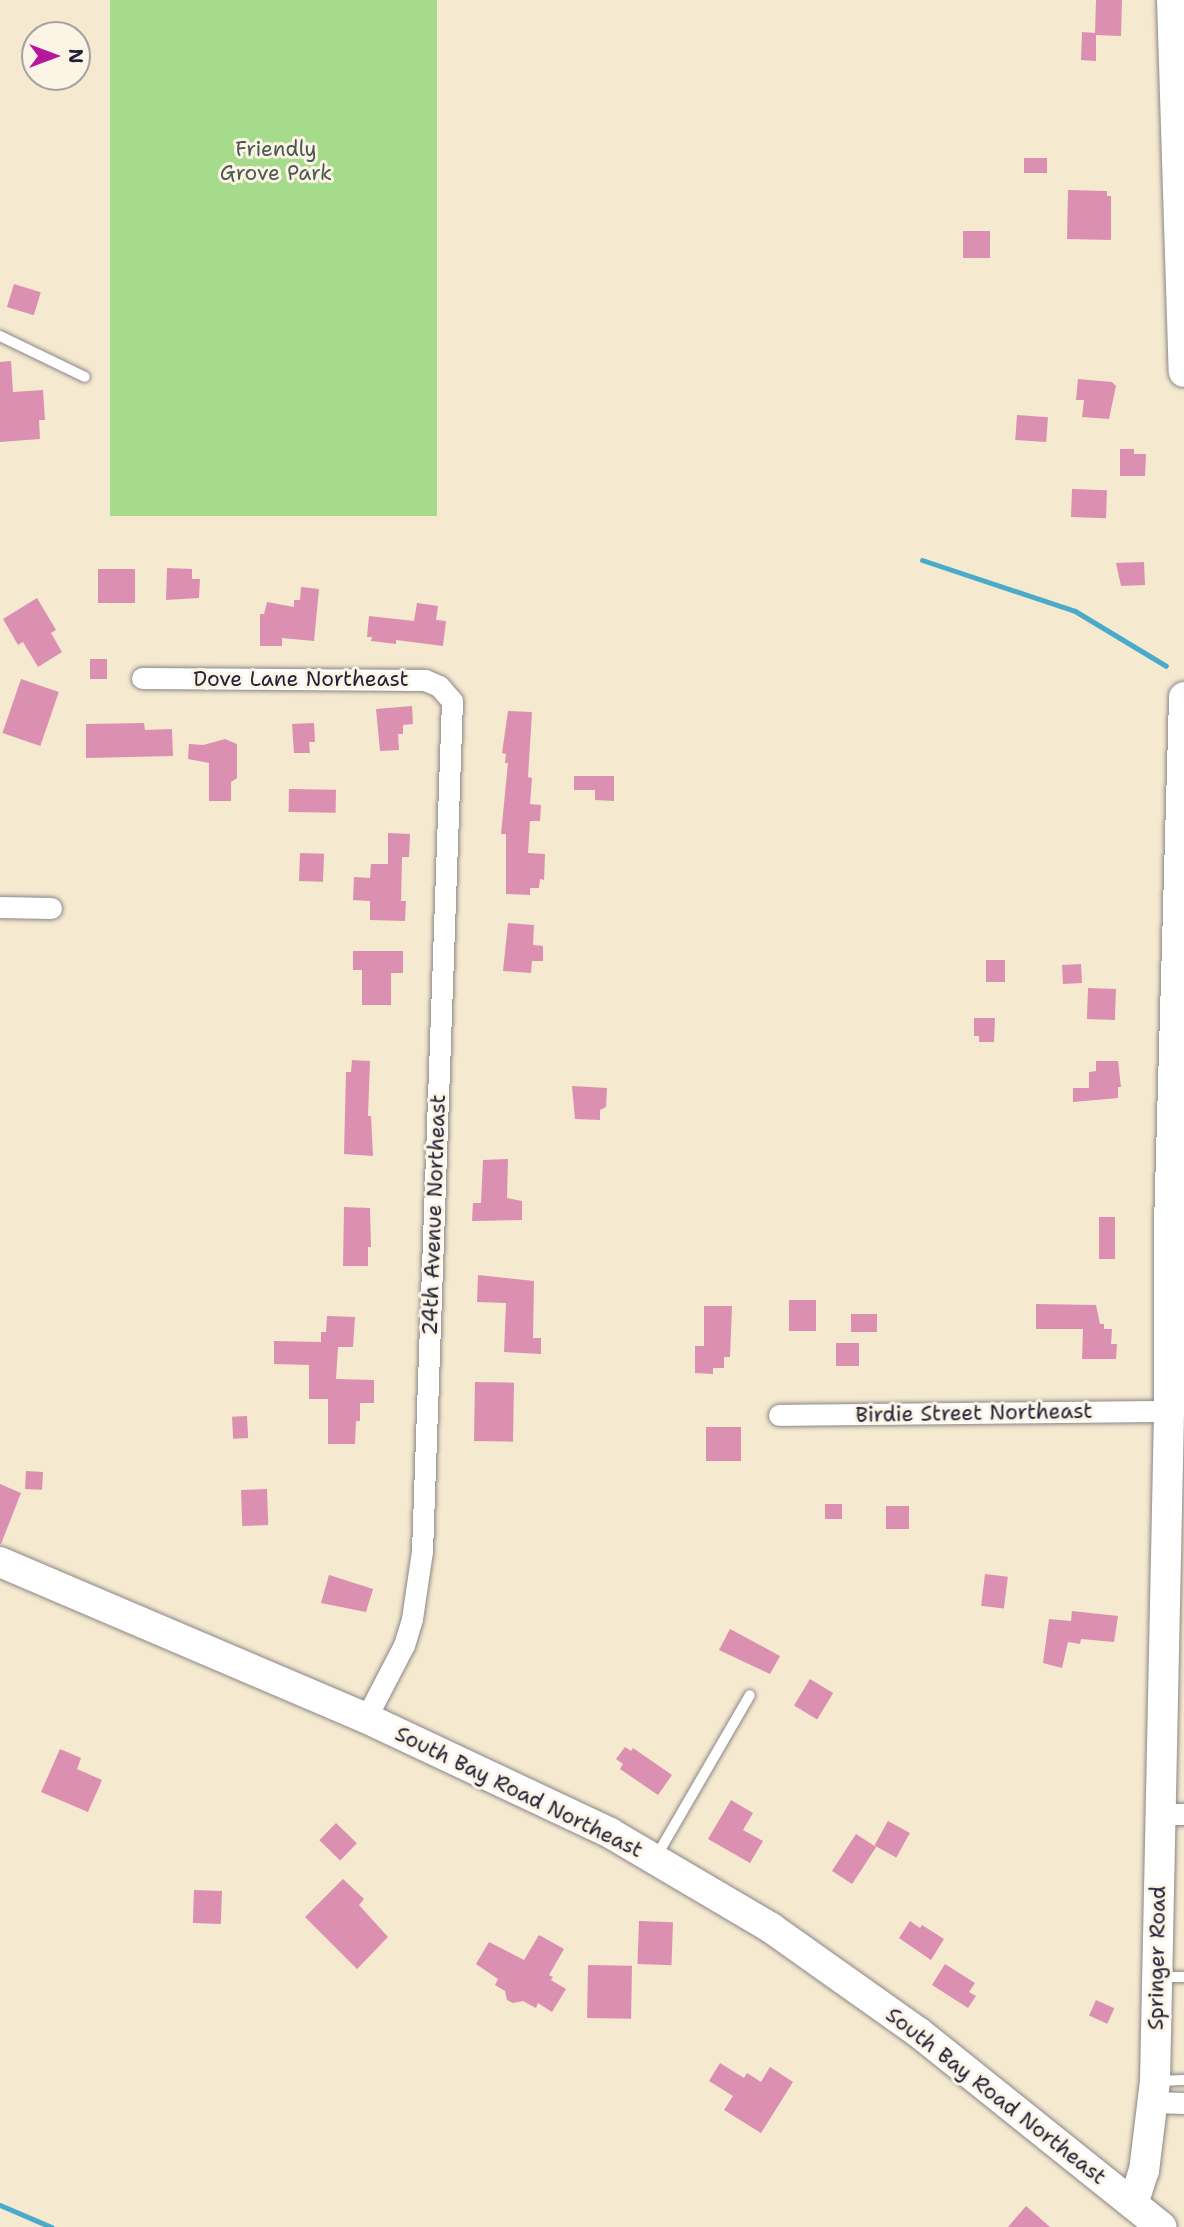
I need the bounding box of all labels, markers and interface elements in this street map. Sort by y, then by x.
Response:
north arrow [21,21,91,91]
text: N [63,48,88,64]
park label: Friendly Grove Park [220,136,332,186]
street label: Dove Lane Northeast [193,666,409,692]
street label: 24th Avenue Northeast [417,1094,451,1336]
street label: Birdie Street Northeast [855,1398,1093,1428]
street label: South Bay Road Northeast [391,1721,647,1863]
street label: Springer Road [1143,1886,1171,2030]
street label: South Bay Road Northeast [881,2002,1111,2190]

